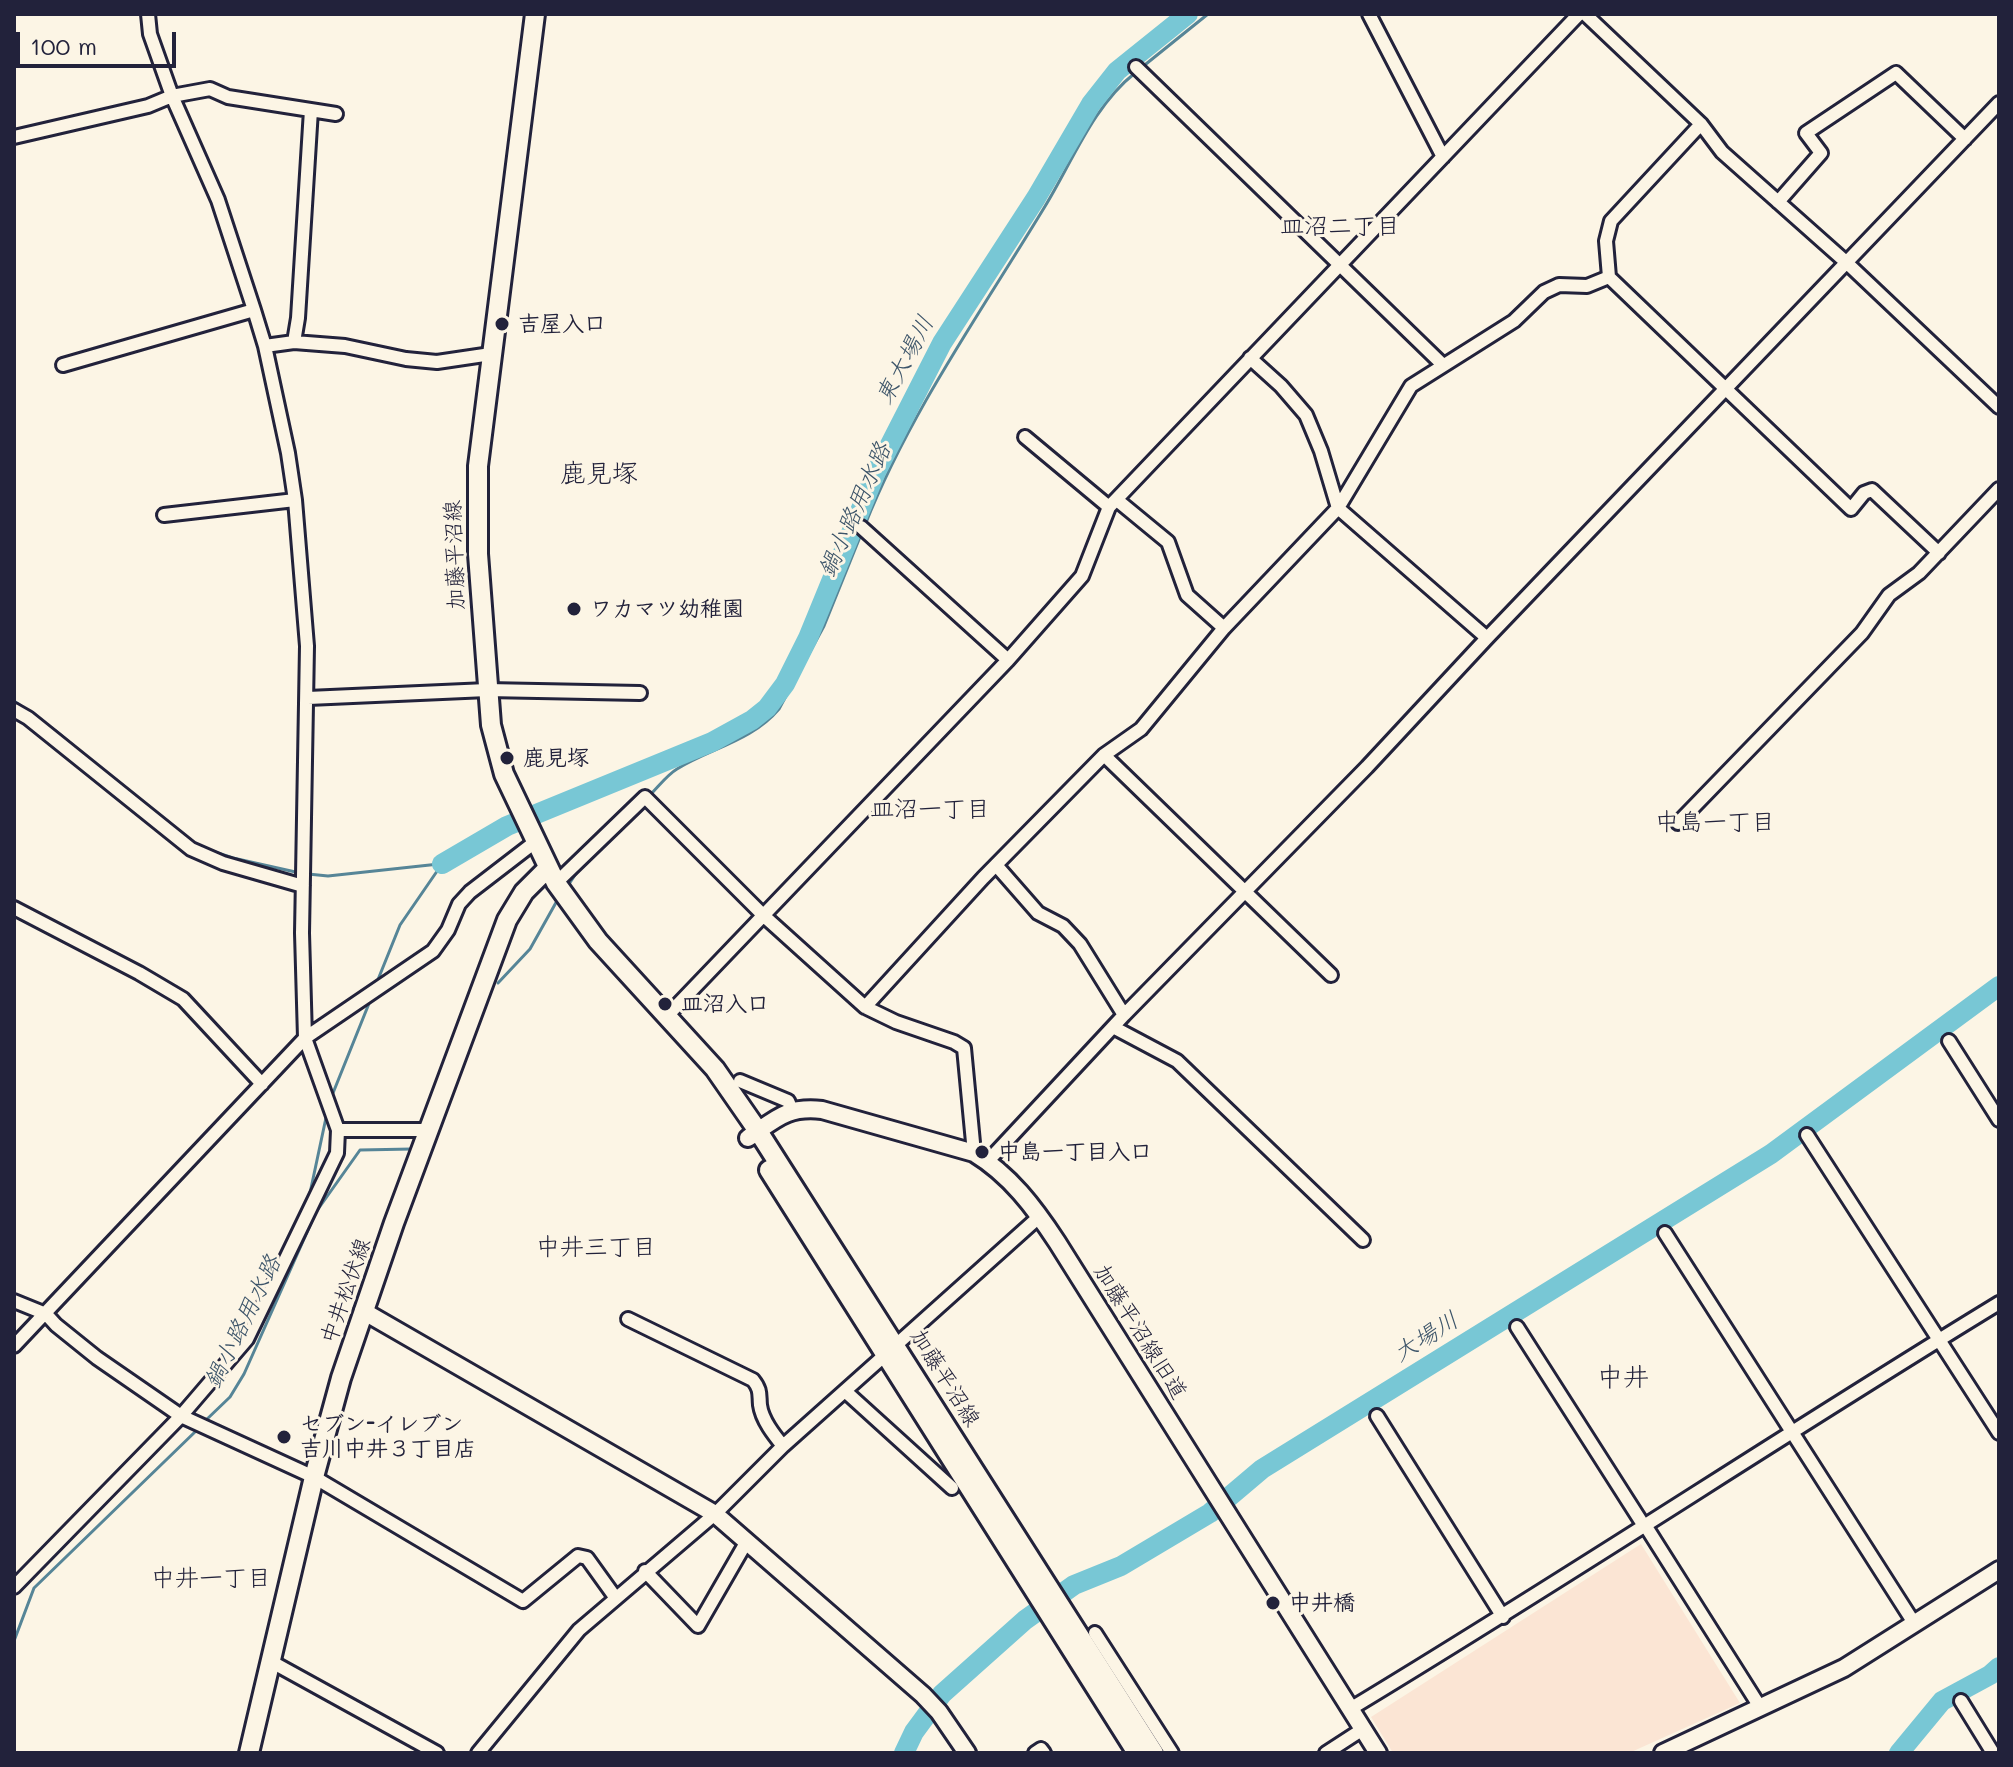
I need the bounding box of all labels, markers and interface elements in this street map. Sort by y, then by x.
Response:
scale bar [20,16,180,66]
text: 100 m [30,30,97,61]
district label: 皿沼二丁目 [1280,213,1400,241]
place label: 吉屋入口 [518,311,606,337]
water label: 東大場川 [870,311,940,409]
marker: 吉屋入口 [493,315,511,333]
water label: 鍋小路用水路 [813,438,897,582]
district label: 鹿見塚 [560,458,638,490]
street label: 加藤平沼線 [440,500,470,610]
place label: ワカマツ幼稚園 [590,596,744,622]
marker: ワカマツ幼稚園 [565,600,583,618]
place label: 鹿見塚 [523,745,589,771]
marker: 鹿見塚 [498,749,516,767]
district label: 皿沼一丁目 [870,796,990,824]
district label: 中島一丁目 [1655,809,1775,837]
place label: 皿沼入口 [681,991,769,1017]
marker: 皿沼入口 [656,995,674,1013]
place label: 中島一丁目入口 [998,1139,1152,1165]
marker: 中島一丁目入口 [973,1143,991,1161]
district label: 中井三丁目 [536,1234,656,1262]
street label: 中井松伏線 [316,1235,376,1347]
water label: 鍋小路用水路 [198,1251,288,1393]
street label: 加藤平沼線旧道 [1088,1260,1192,1404]
water label: 大場川 [1388,1306,1464,1368]
street label: 加藤平沼線 [905,1324,985,1432]
district label: 中井 [1597,1362,1649,1394]
place label: セブン-イレブン 吉川中井３丁目店 [300,1411,476,1462]
marker: セブン-イレブン 吉川中井３丁目店 [275,1428,293,1446]
district label: 中井一丁目 [151,1565,271,1593]
place label: 中井橋 [1289,1590,1355,1616]
marker: 中井橋 [1264,1594,1282,1612]

